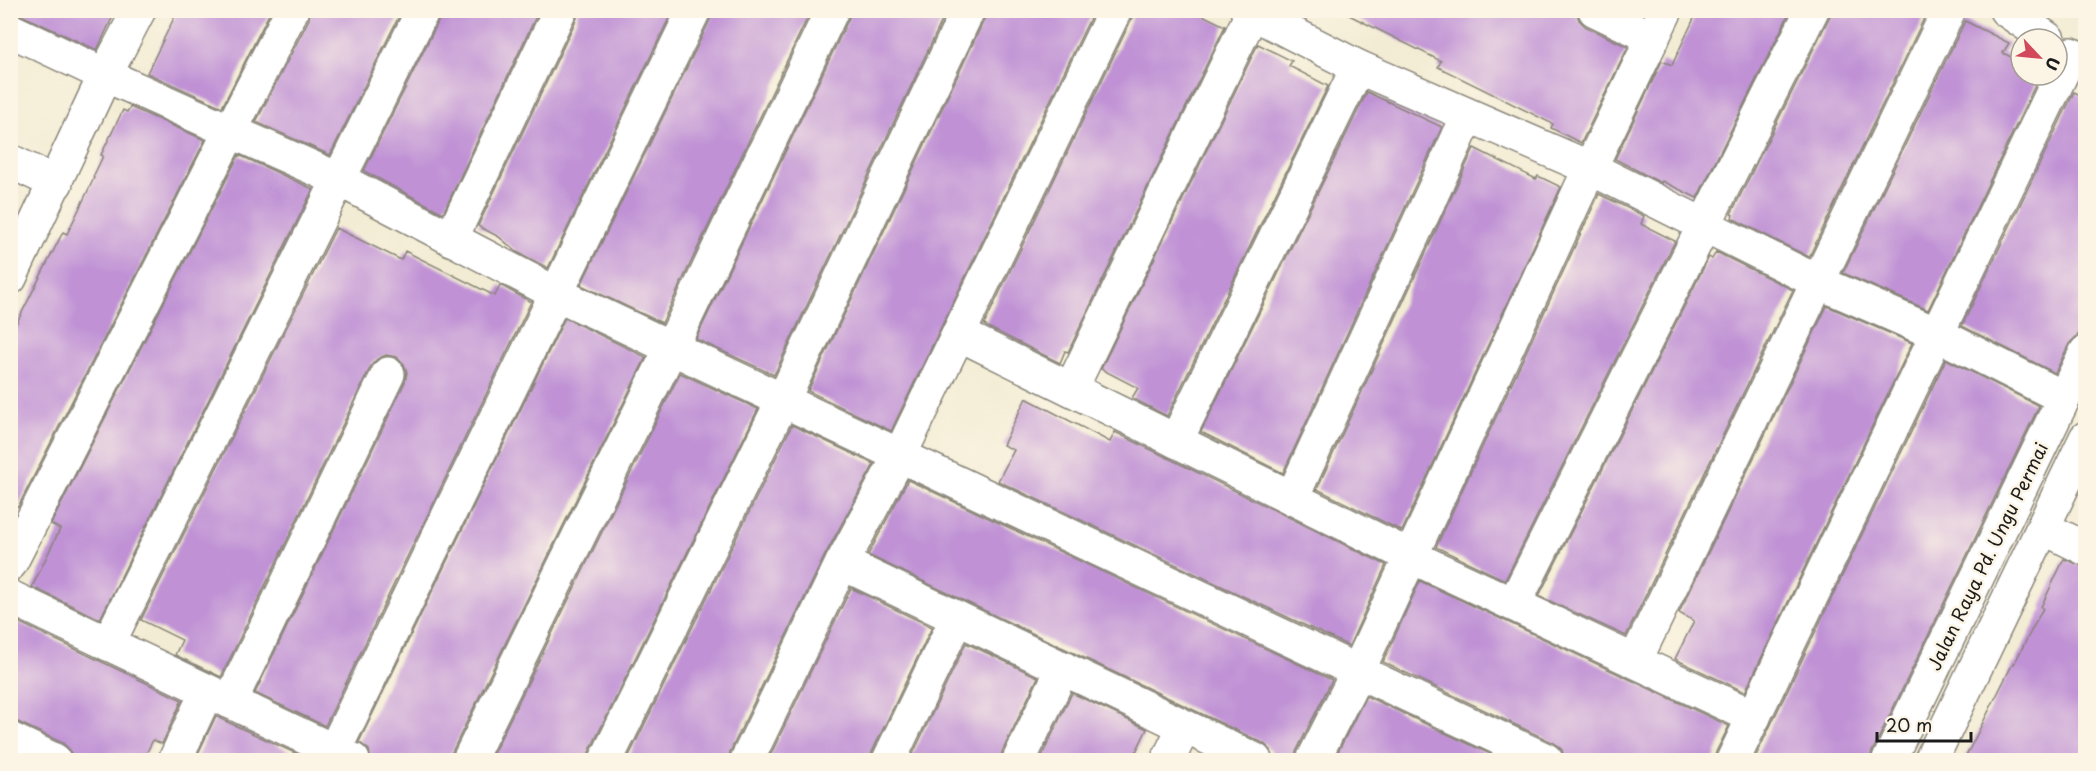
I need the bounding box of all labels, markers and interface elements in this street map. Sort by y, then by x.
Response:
north arrow [2009,27,2069,87]
text: U [2040,53,2067,75]
street label: Jalan Raya Pd. Ungu Permai [1920,437,2054,675]
scale bar [1877,705,1972,743]
text: 20 m [1886,711,1932,738]

